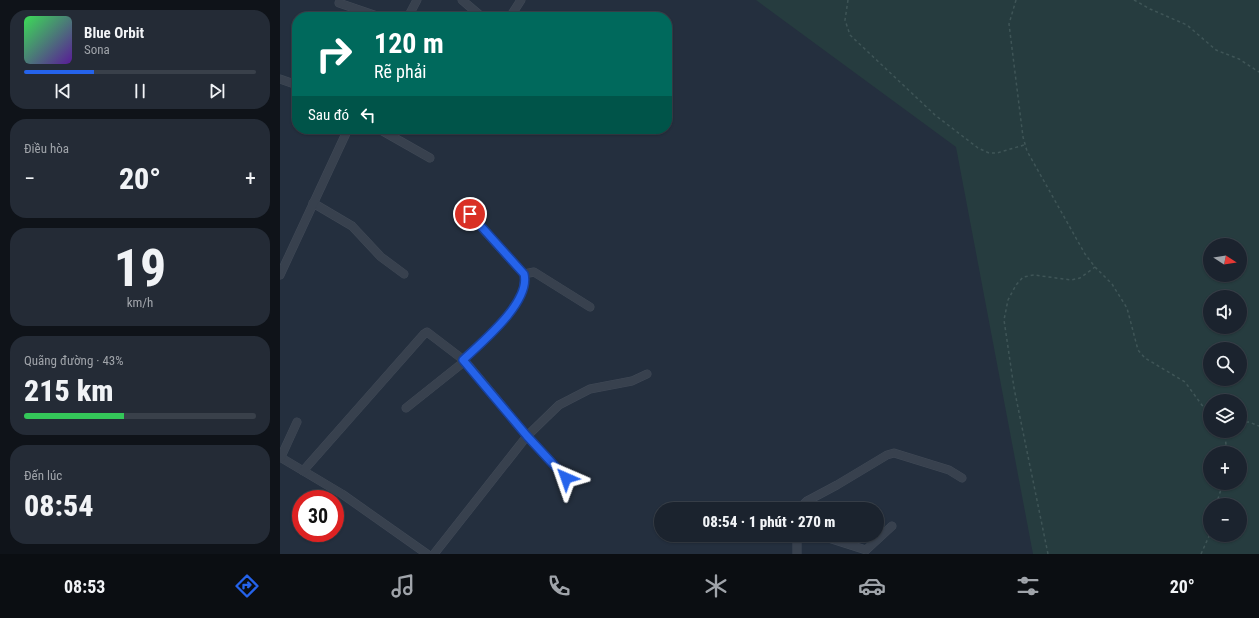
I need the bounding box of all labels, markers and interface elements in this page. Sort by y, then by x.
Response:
text: Blue Orbit [84,24,144,42]
text: 120 m [374,27,444,60]
icon: right [308,28,360,80]
text: Sona [84,42,110,57]
text: Rẽ phải [374,61,426,82]
icon: previous [52,80,74,102]
icon: pause [129,80,151,102]
icon: next [206,80,228,102]
icon: left [357,104,379,126]
text: Sau đó [308,106,349,124]
text: Điều hòa [24,141,69,156]
text: 20° [119,161,161,196]
text: − [24,166,35,191]
text: + [245,166,256,191]
pin [453,197,487,231]
icon: arrive [459,203,481,225]
text: 19 [114,238,166,299]
north arrow [1203,238,1247,282]
map controls [1203,238,1247,542]
button: sound [1203,290,1247,334]
text: km/h [127,295,153,310]
button: search [1203,342,1247,386]
text: Quãng đường · 43% [24,353,124,368]
text: 215 km [24,373,113,408]
button: layers [1203,394,1247,438]
button: + [1203,446,1247,490]
position arrow [545,457,587,499]
text: Đến lúc [24,468,62,483]
text: 08:54 [24,488,93,523]
speed limit sign: 30 [292,490,344,542]
button: − [1203,498,1247,542]
text: 08:54 · 1 phút · 270 m [703,513,835,531]
icon: directions [233,572,261,600]
icon: music [389,572,417,600]
icon: phone [545,572,573,600]
icon: climate [702,572,730,600]
icon: car [858,572,886,600]
icon: filters [1014,572,1042,600]
text: 08:53 [64,576,105,597]
text: 20° [1170,576,1195,597]

